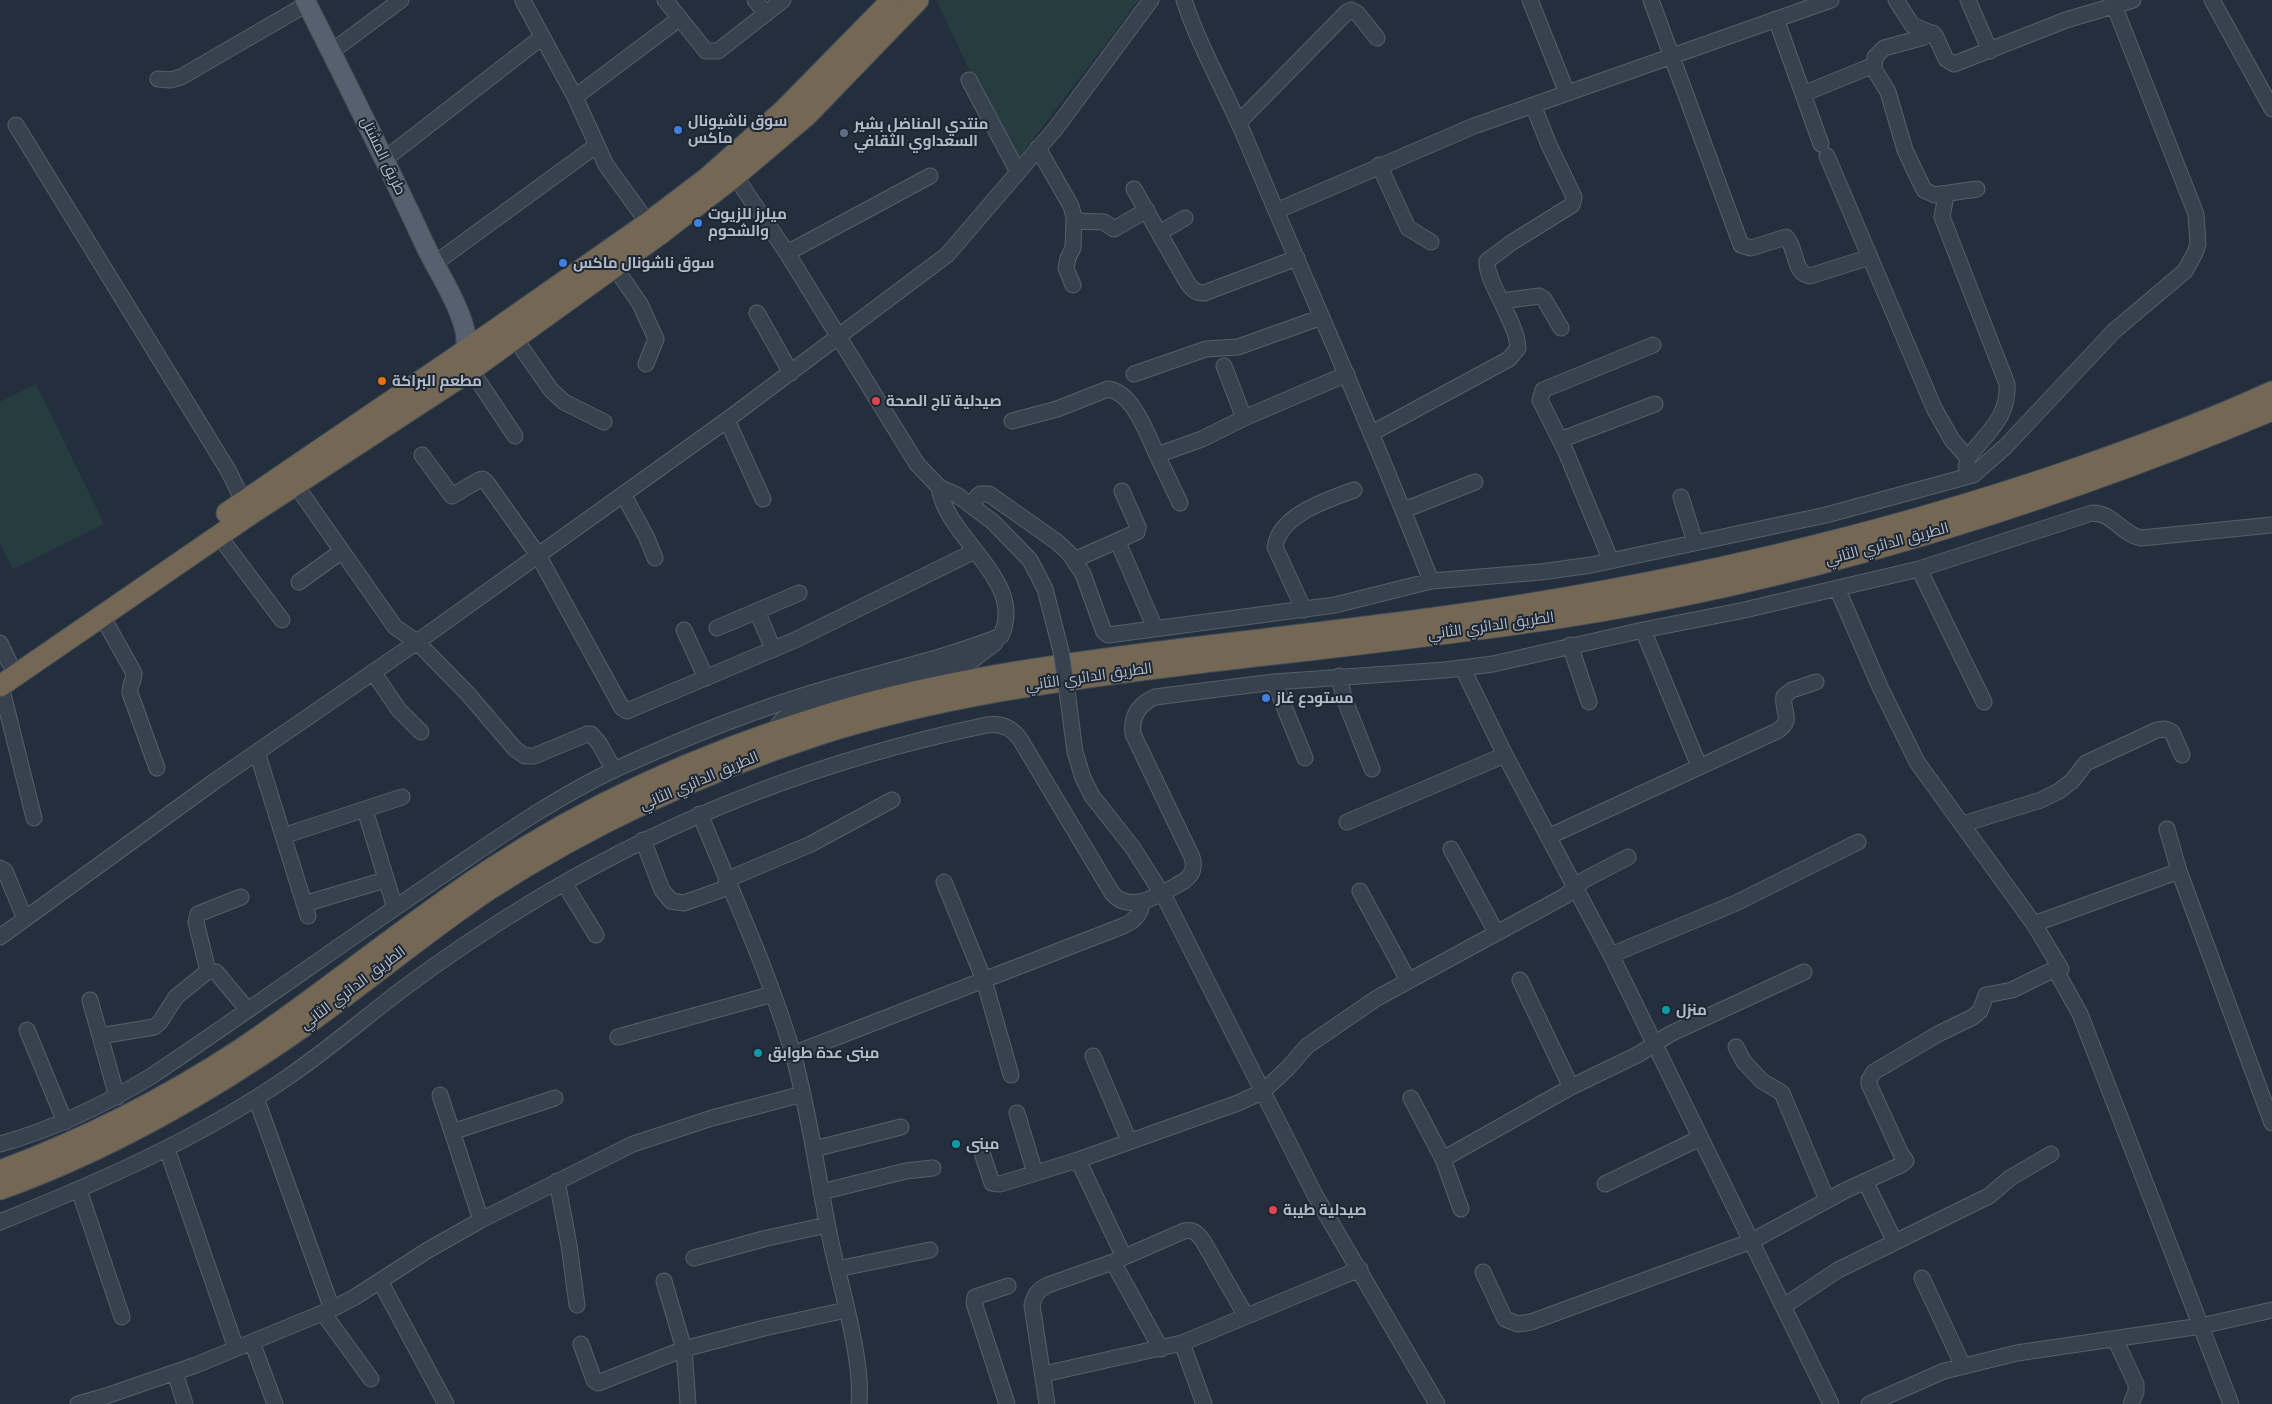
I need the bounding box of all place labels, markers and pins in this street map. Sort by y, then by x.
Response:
place label: سوق ناشيونال ماكس [688,112,787,147]
place label: منتدي المناضل بشير السعداوي الثقافي [854,115,989,150]
marker: سوق ناشيونال ماكس [672,124,684,136]
marker: منتدي المناضل بشير السعداوي الثقافي [838,127,850,139]
place label: ميلرز للزيوت والشحوم [708,205,787,240]
marker: ميلرز للزيوت والشحوم [692,217,704,229]
place label: سوق ناشونال ماكس [573,254,714,272]
marker: سوق ناشونال ماكس [557,257,569,269]
place label: مطعم البراكة [392,372,482,390]
marker: مطعم البراكة [376,375,388,387]
place label: صيدلية تاج الصحة [886,392,1002,410]
marker: صيدلية تاج الصحة [870,395,882,407]
place label: مستودع غاز [1276,689,1354,707]
marker: مستودع غاز [1260,692,1272,704]
place label: منزل [1676,1001,1707,1019]
marker: منزل [1660,1004,1672,1016]
place label: مبنى عدة طوابق [768,1044,879,1062]
marker: مبنى عدة طوابق [752,1047,764,1059]
place label: مبنى [966,1135,999,1153]
marker: مبنى [950,1138,962,1150]
place label: صيدلية طيبة [1283,1201,1367,1219]
marker: صيدلية طيبة [1267,1204,1279,1216]

